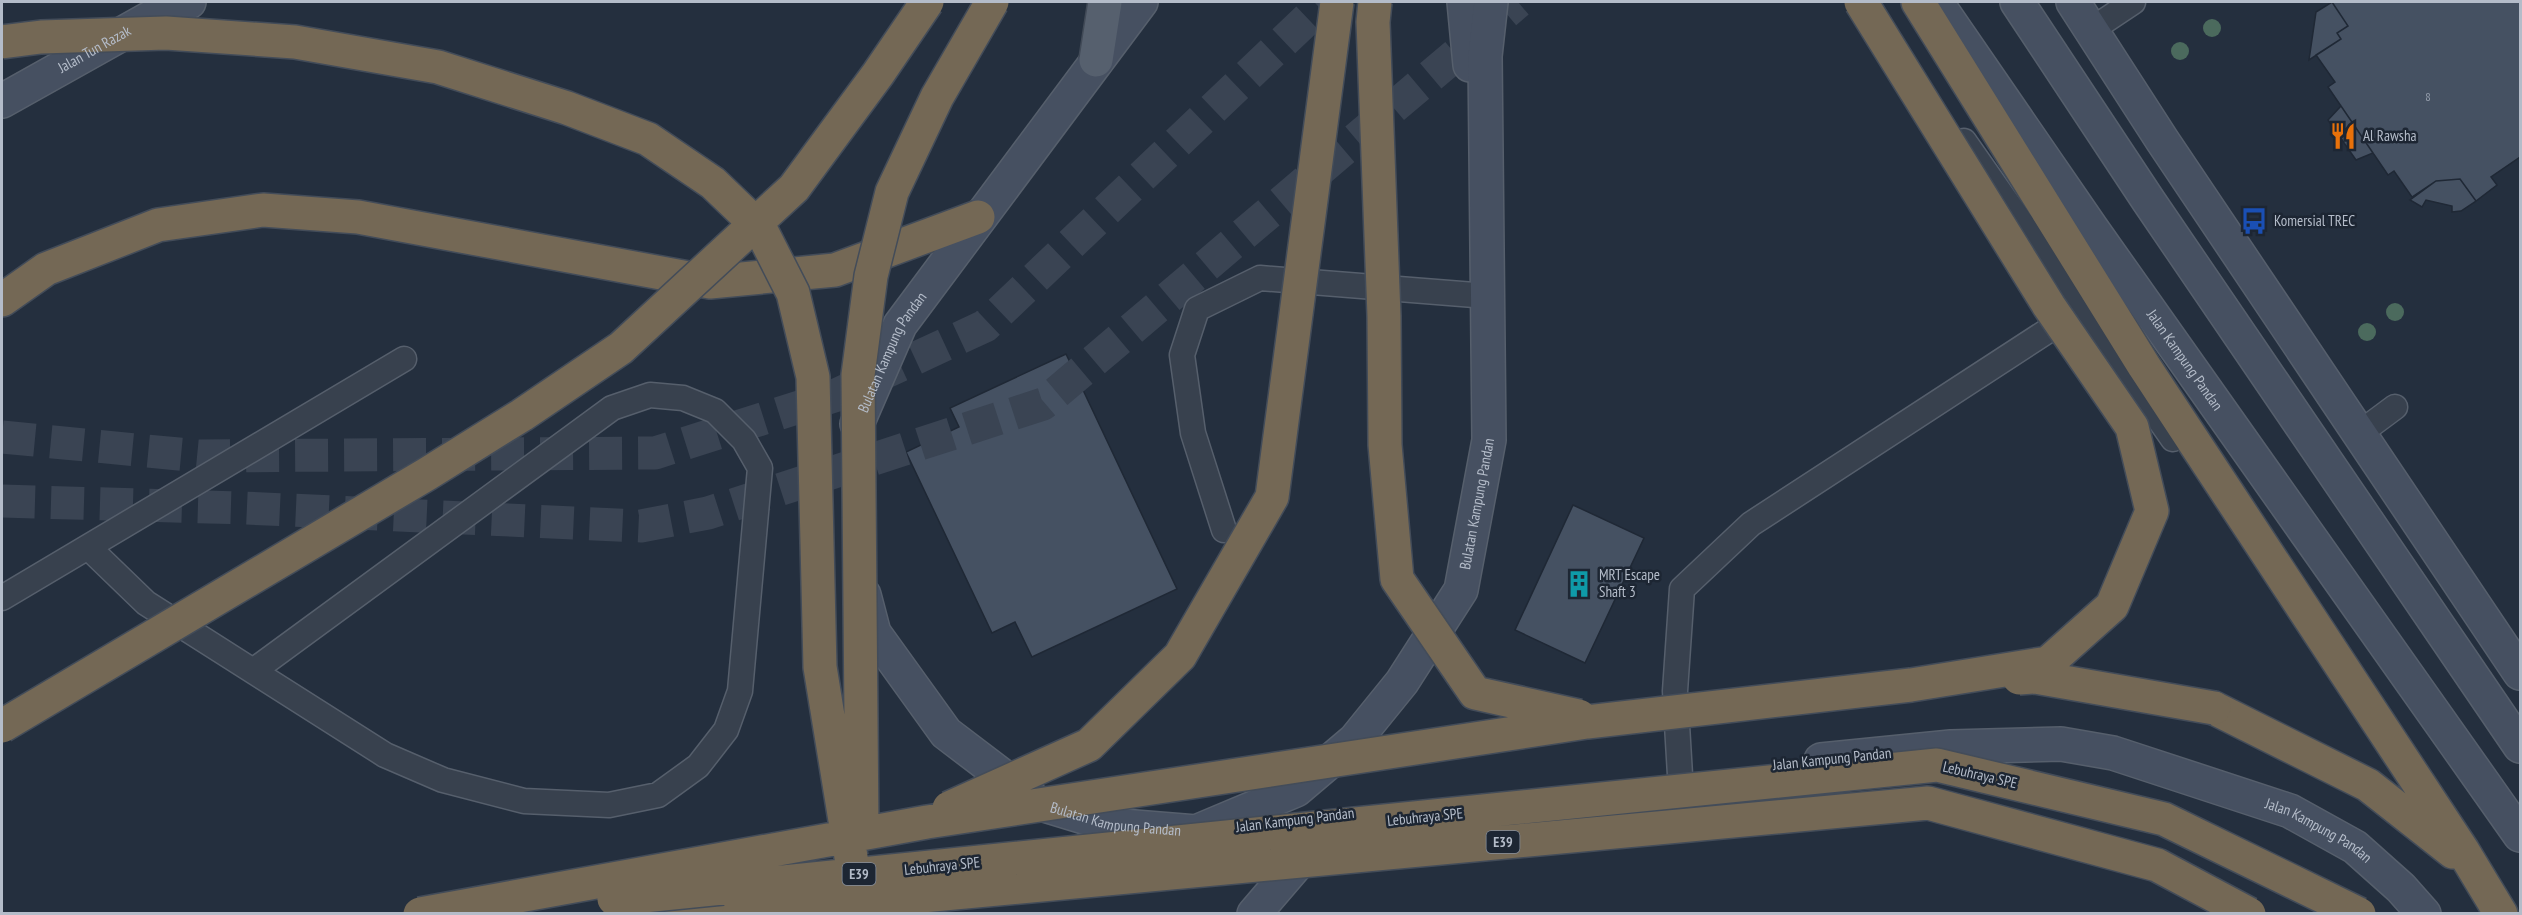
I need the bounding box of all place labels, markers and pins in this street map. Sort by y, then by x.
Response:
restaurant icon: Al Rawsha [2328,121,2358,151]
place label: Al Rawsha [2363,126,2417,145]
bus stop icon: Komersial TREC [2239,206,2269,236]
place label: Komersial TREC [2274,211,2355,230]
place label: MRT Escape Shaft 3 [1599,565,1660,601]
building icon: MRT Escape Shaft 3 [1564,569,1594,599]

